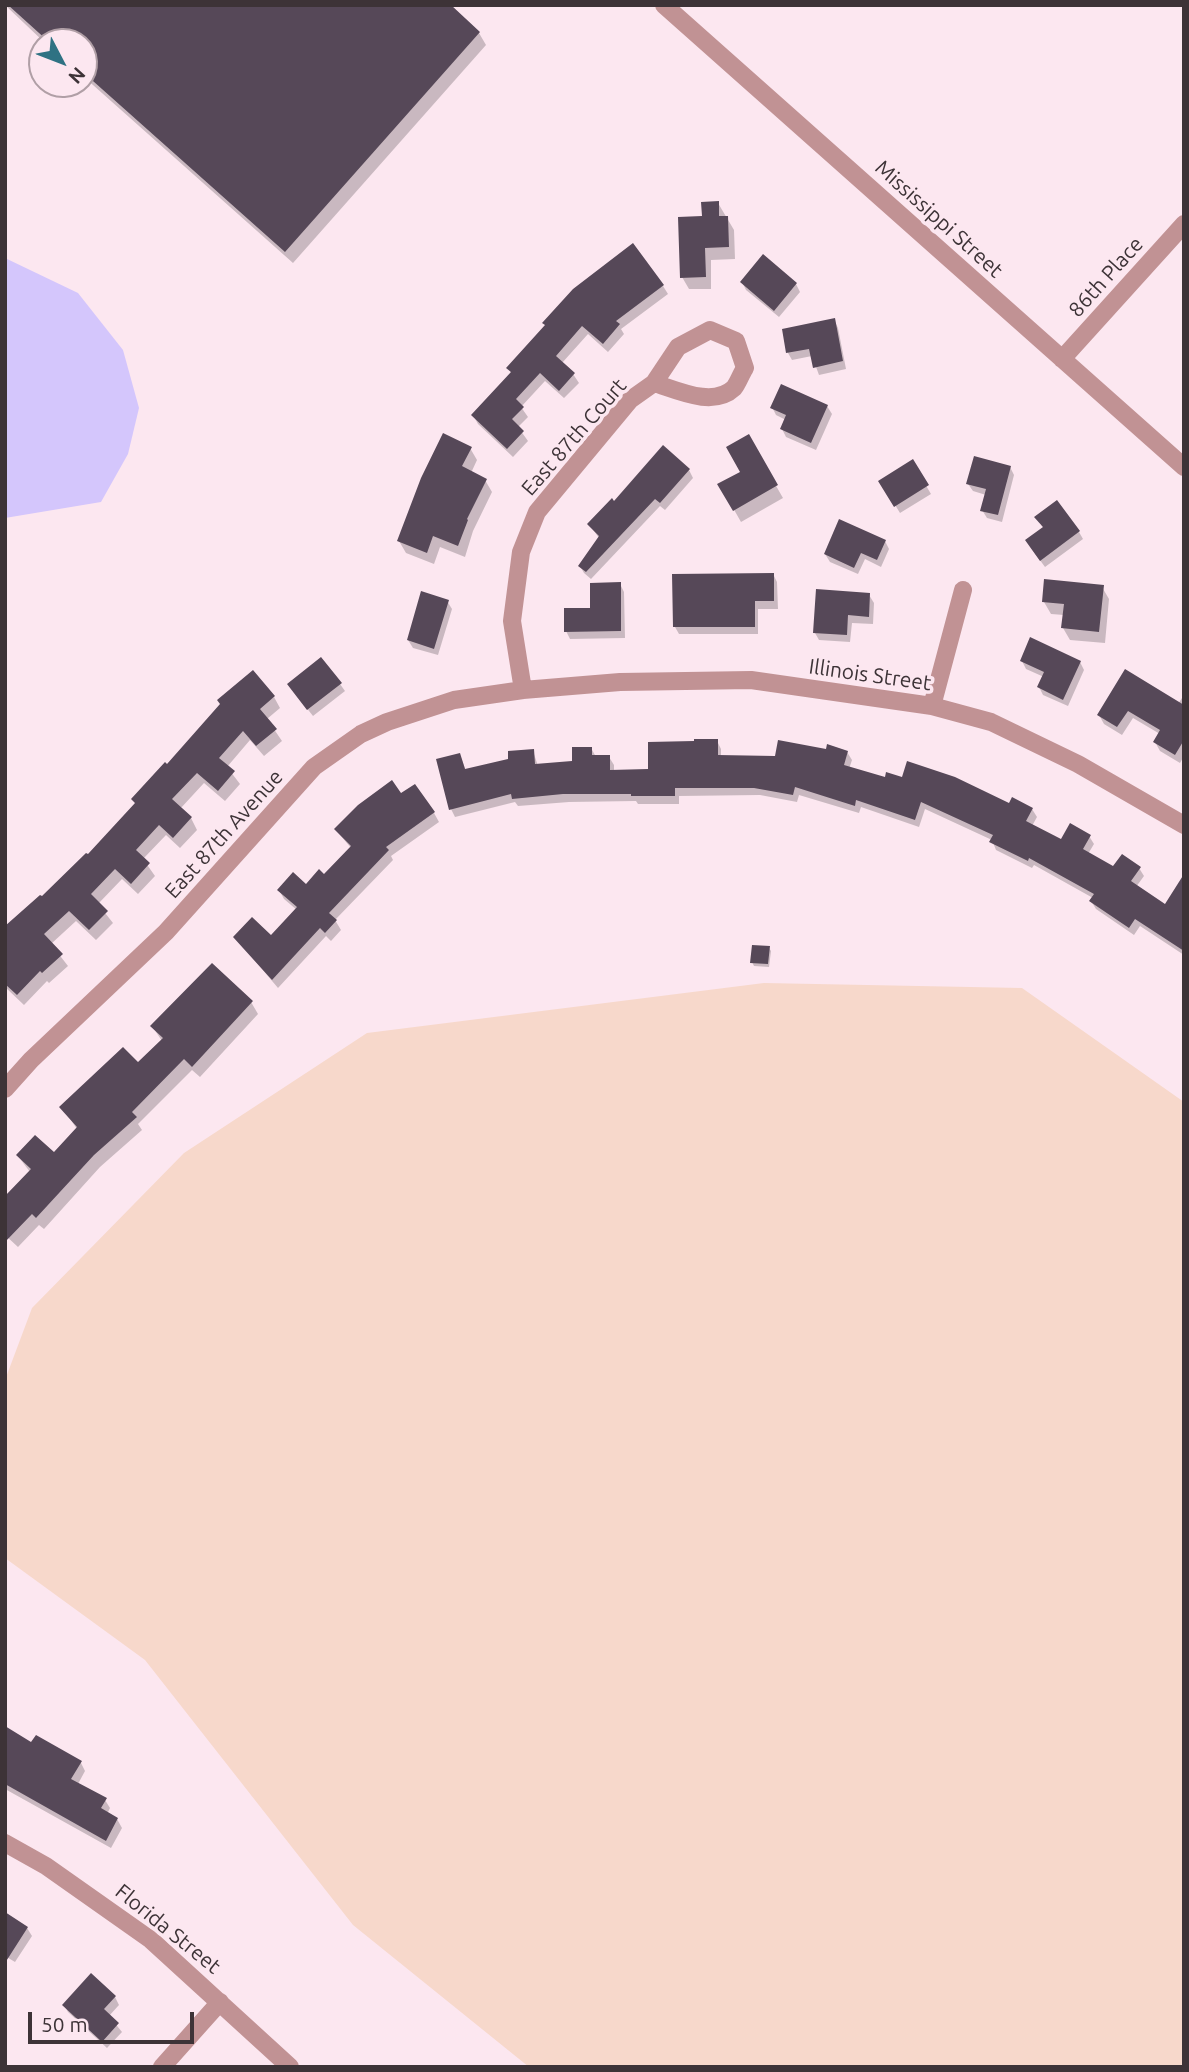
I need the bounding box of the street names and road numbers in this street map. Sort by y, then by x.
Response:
street label: Mississippi Street [870,155,1008,283]
street label: 86th Place [1064,232,1148,322]
street label: East 87th Court [516,373,632,501]
street label: Illinois Street [807,654,933,696]
street label: East 87th Avenue [160,765,288,903]
street label: Florida Street [110,1879,226,1979]

